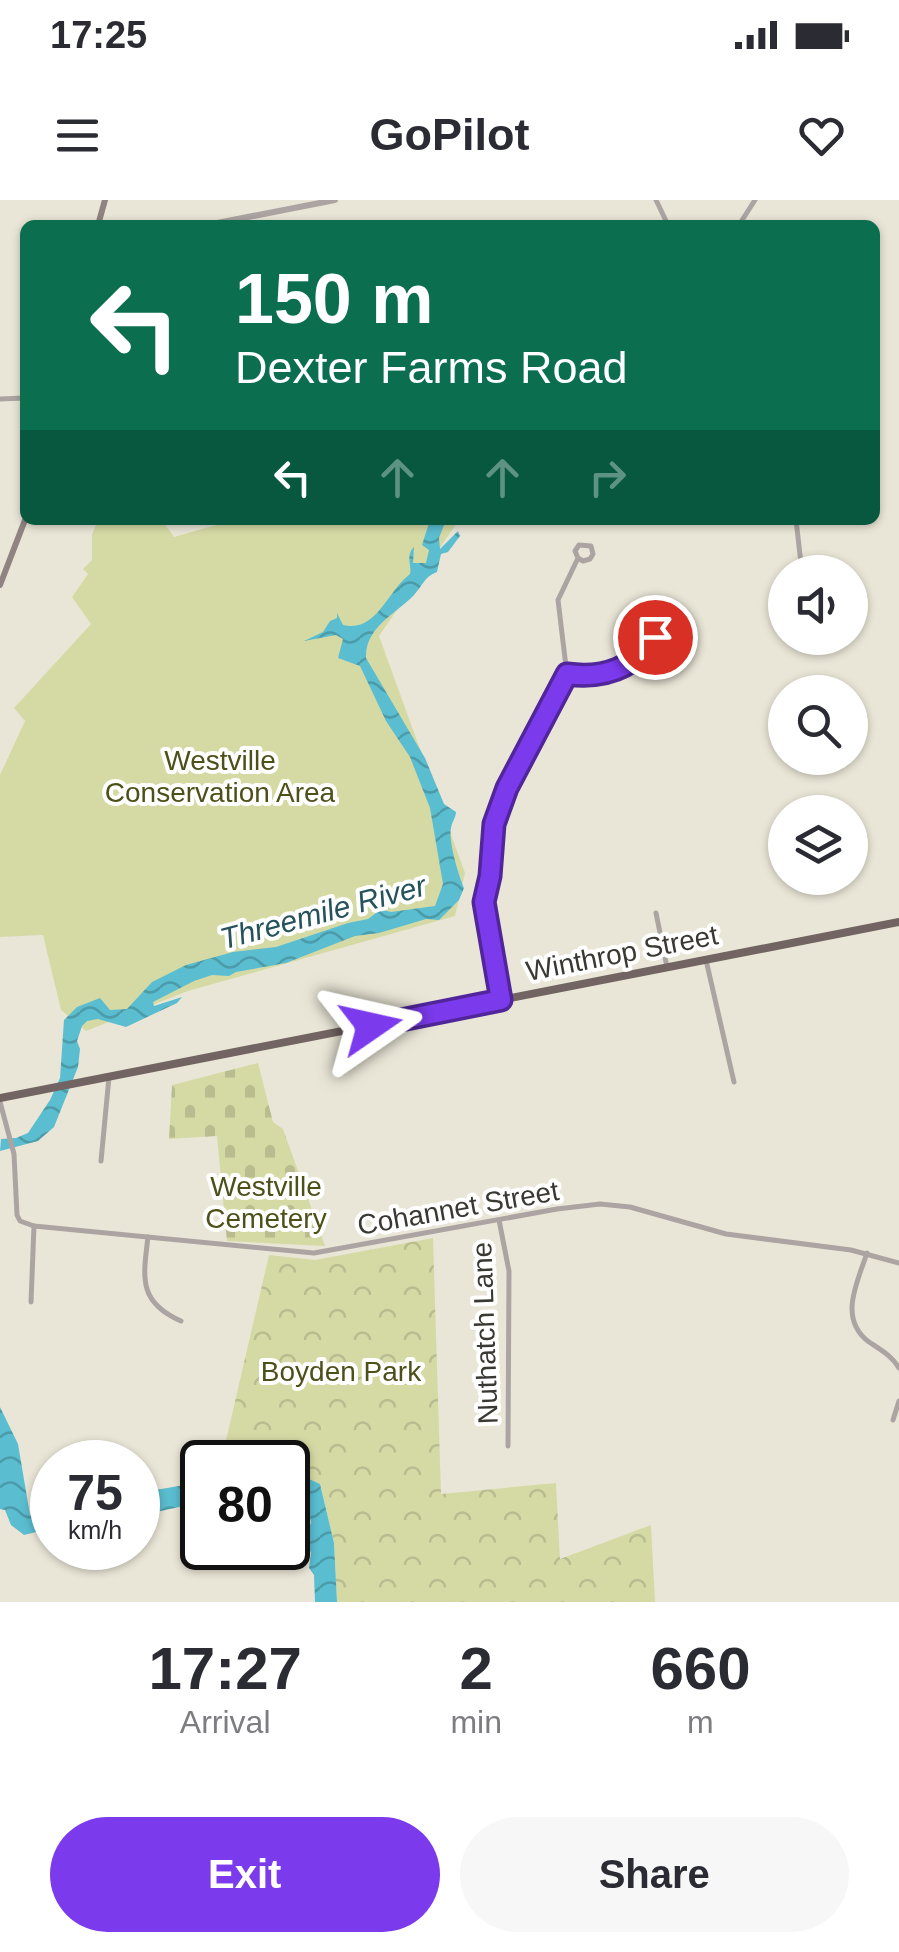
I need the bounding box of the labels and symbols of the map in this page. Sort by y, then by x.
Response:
pin [613,595,698,680]
park label: Westville Conservation Area [105,745,336,808]
water label: Threemile River [216,868,430,955]
street label: Winthrop Street [524,919,721,987]
position arrow [319,974,423,1078]
park label: Westville Cemetery [205,1171,327,1234]
street label: Cohannet Street [355,1175,561,1241]
street label: Nuthatch Lane [466,1241,504,1425]
park label: Boyden Park [261,1356,422,1387]
speed limit sign: 80 [180,1440,310,1570]

